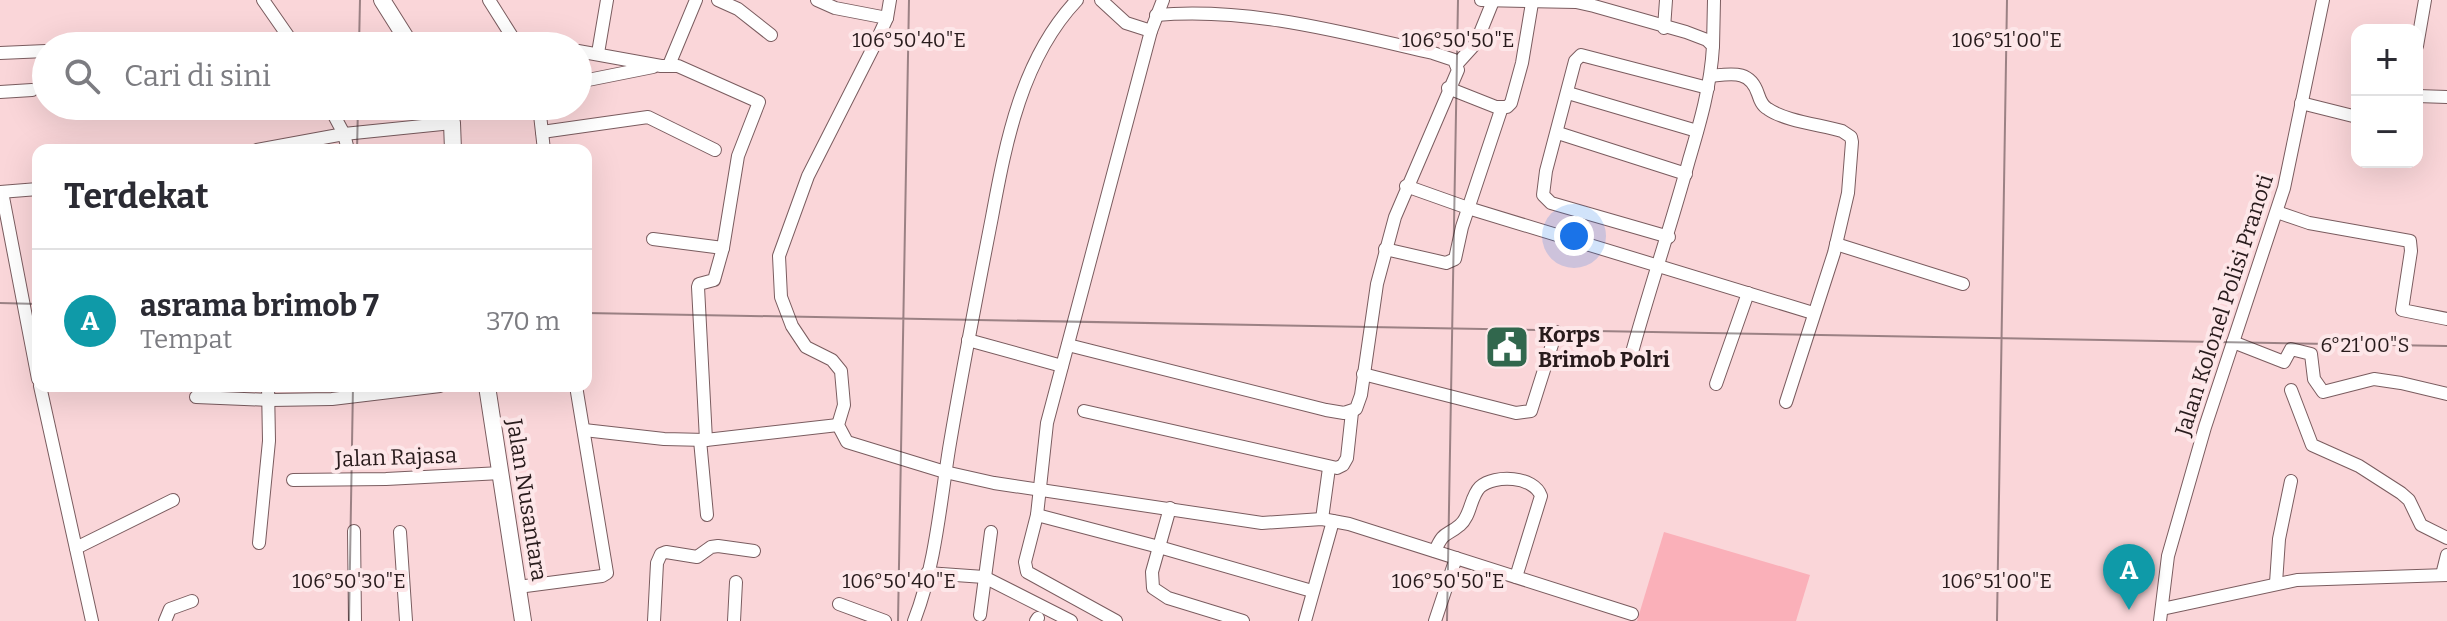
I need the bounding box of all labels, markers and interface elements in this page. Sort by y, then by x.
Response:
map controls [2351,24,2423,168]
button: + [2351,24,2423,96]
text: 106°50'40"E [852,28,966,52]
text: 106°50'50"E [1402,28,1514,52]
text: 106°51'00"E [1952,28,2062,52]
search box [32,32,592,120]
icon: search [60,54,104,98]
text: Cari di sini [124,58,271,94]
button: − [2351,96,2423,168]
street label: Jalan Kolonel Polisi Pranoti [2169,171,2279,440]
text: Terdekat [64,176,209,217]
your location [1554,216,1594,256]
text: asrama brimob 7 [140,288,379,324]
text: A [81,306,99,337]
text: 370 m [486,306,560,337]
place label: Korps Brimob Polri [1538,321,1670,373]
public building icon: Korps Brimob Polri [1483,323,1531,371]
text: Tempat [140,324,232,355]
text: 6°21'00"S [2321,333,2409,357]
street label: Jalan Nusantara [501,416,553,583]
street label: Jalan Rajasa [334,441,457,473]
pin: A [2103,544,2155,610]
text: 106°50'30"E [292,569,406,593]
text: 106°50'40"E [842,569,956,593]
text: 106°50'50"E [1392,569,1504,593]
text: 106°51'00"E [1942,569,2052,593]

